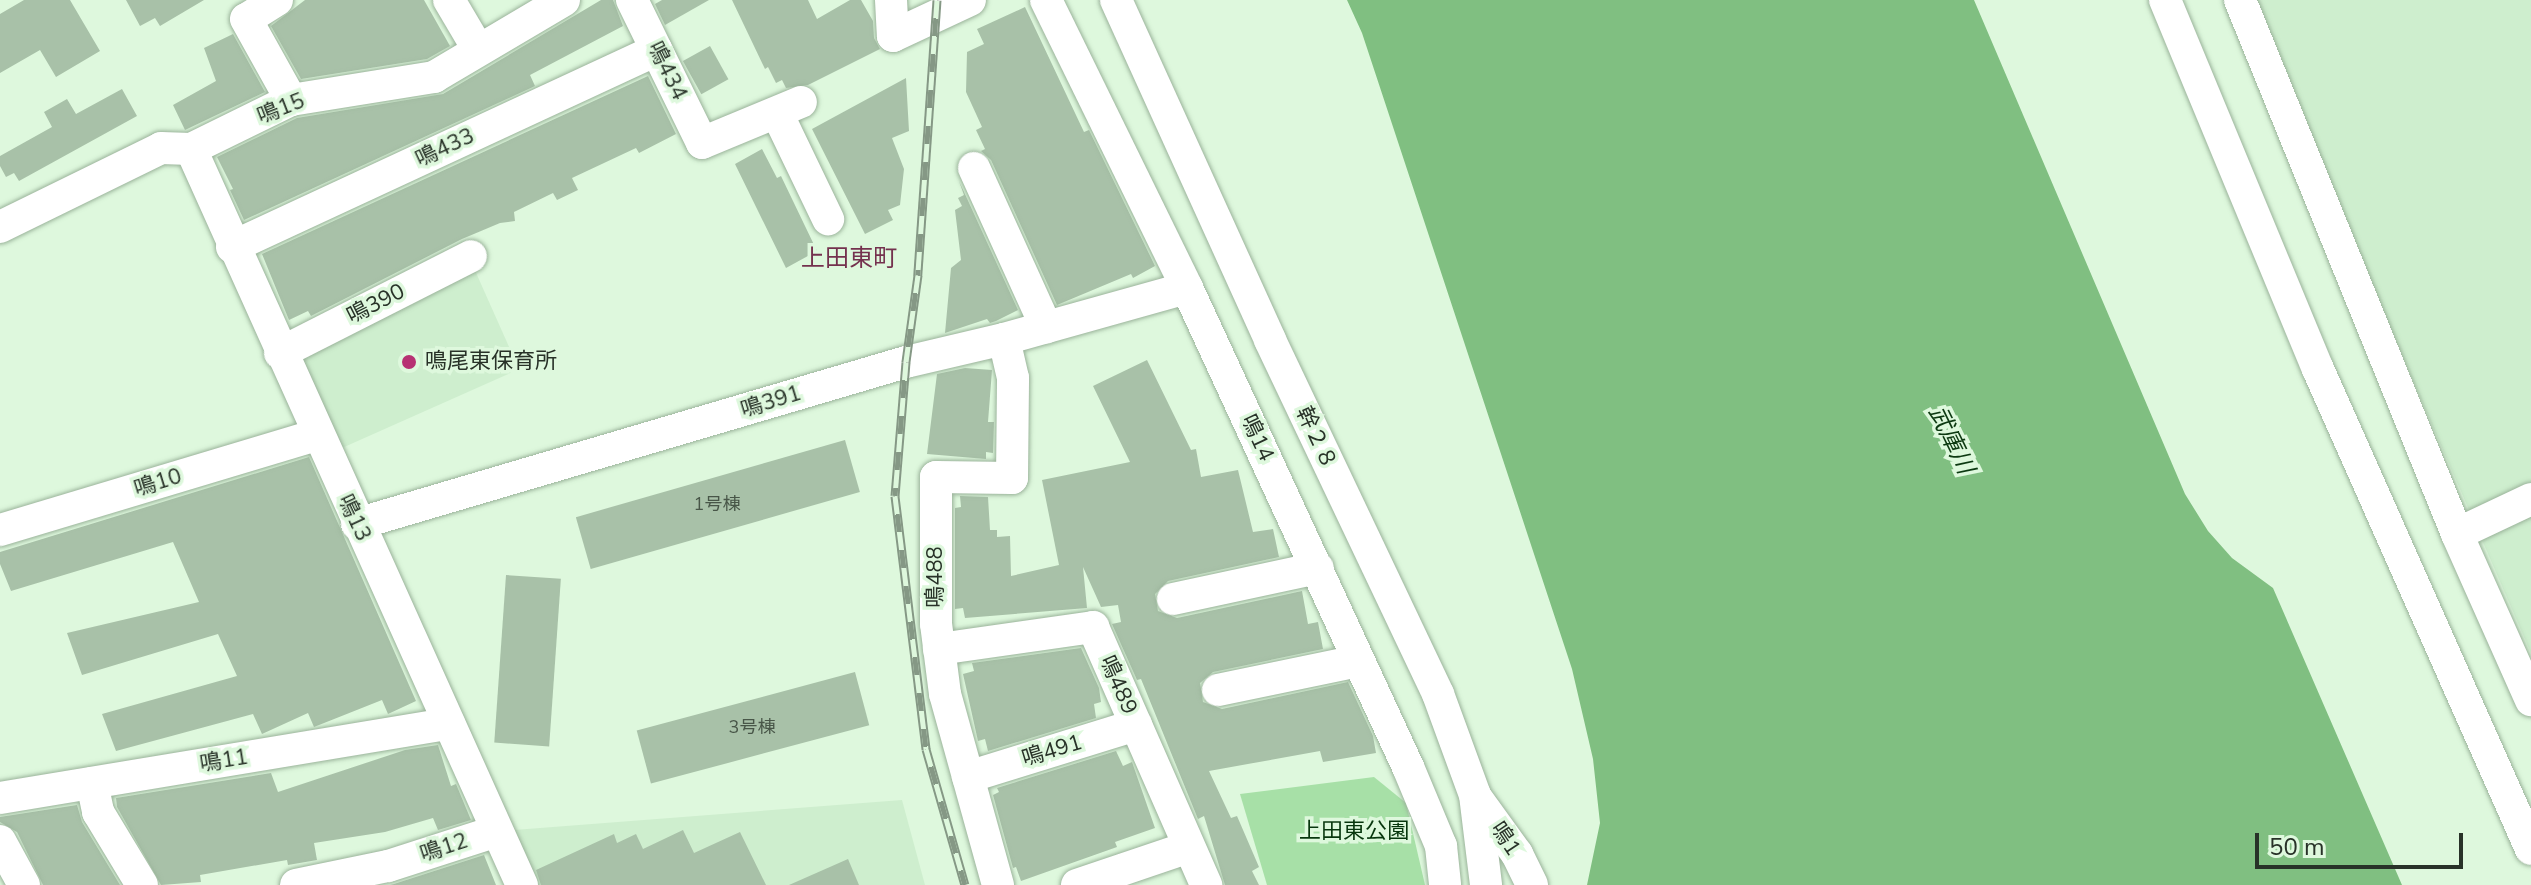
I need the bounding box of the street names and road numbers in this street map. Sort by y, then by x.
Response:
street label: 鳴434 [642,38,692,104]
street label: 鳴15 [254,88,308,130]
street label: 鳴433 [412,123,478,173]
street label: 鳴390 [343,278,409,330]
street label: 鳴391 [738,380,804,424]
street label: 幹２８ [1290,403,1342,473]
street label: 鳴14 [1235,410,1279,466]
street label: 鳴10 [131,463,185,503]
street label: 鳴13 [332,490,376,546]
street label: 鳴488 [923,546,949,608]
street label: 鳴489 [1093,651,1143,719]
street label: 鳴491 [1019,729,1085,773]
street label: 鳴11 [198,744,250,778]
street label: 鳴1 [1484,817,1526,861]
street label: 鳴12 [417,828,471,868]

